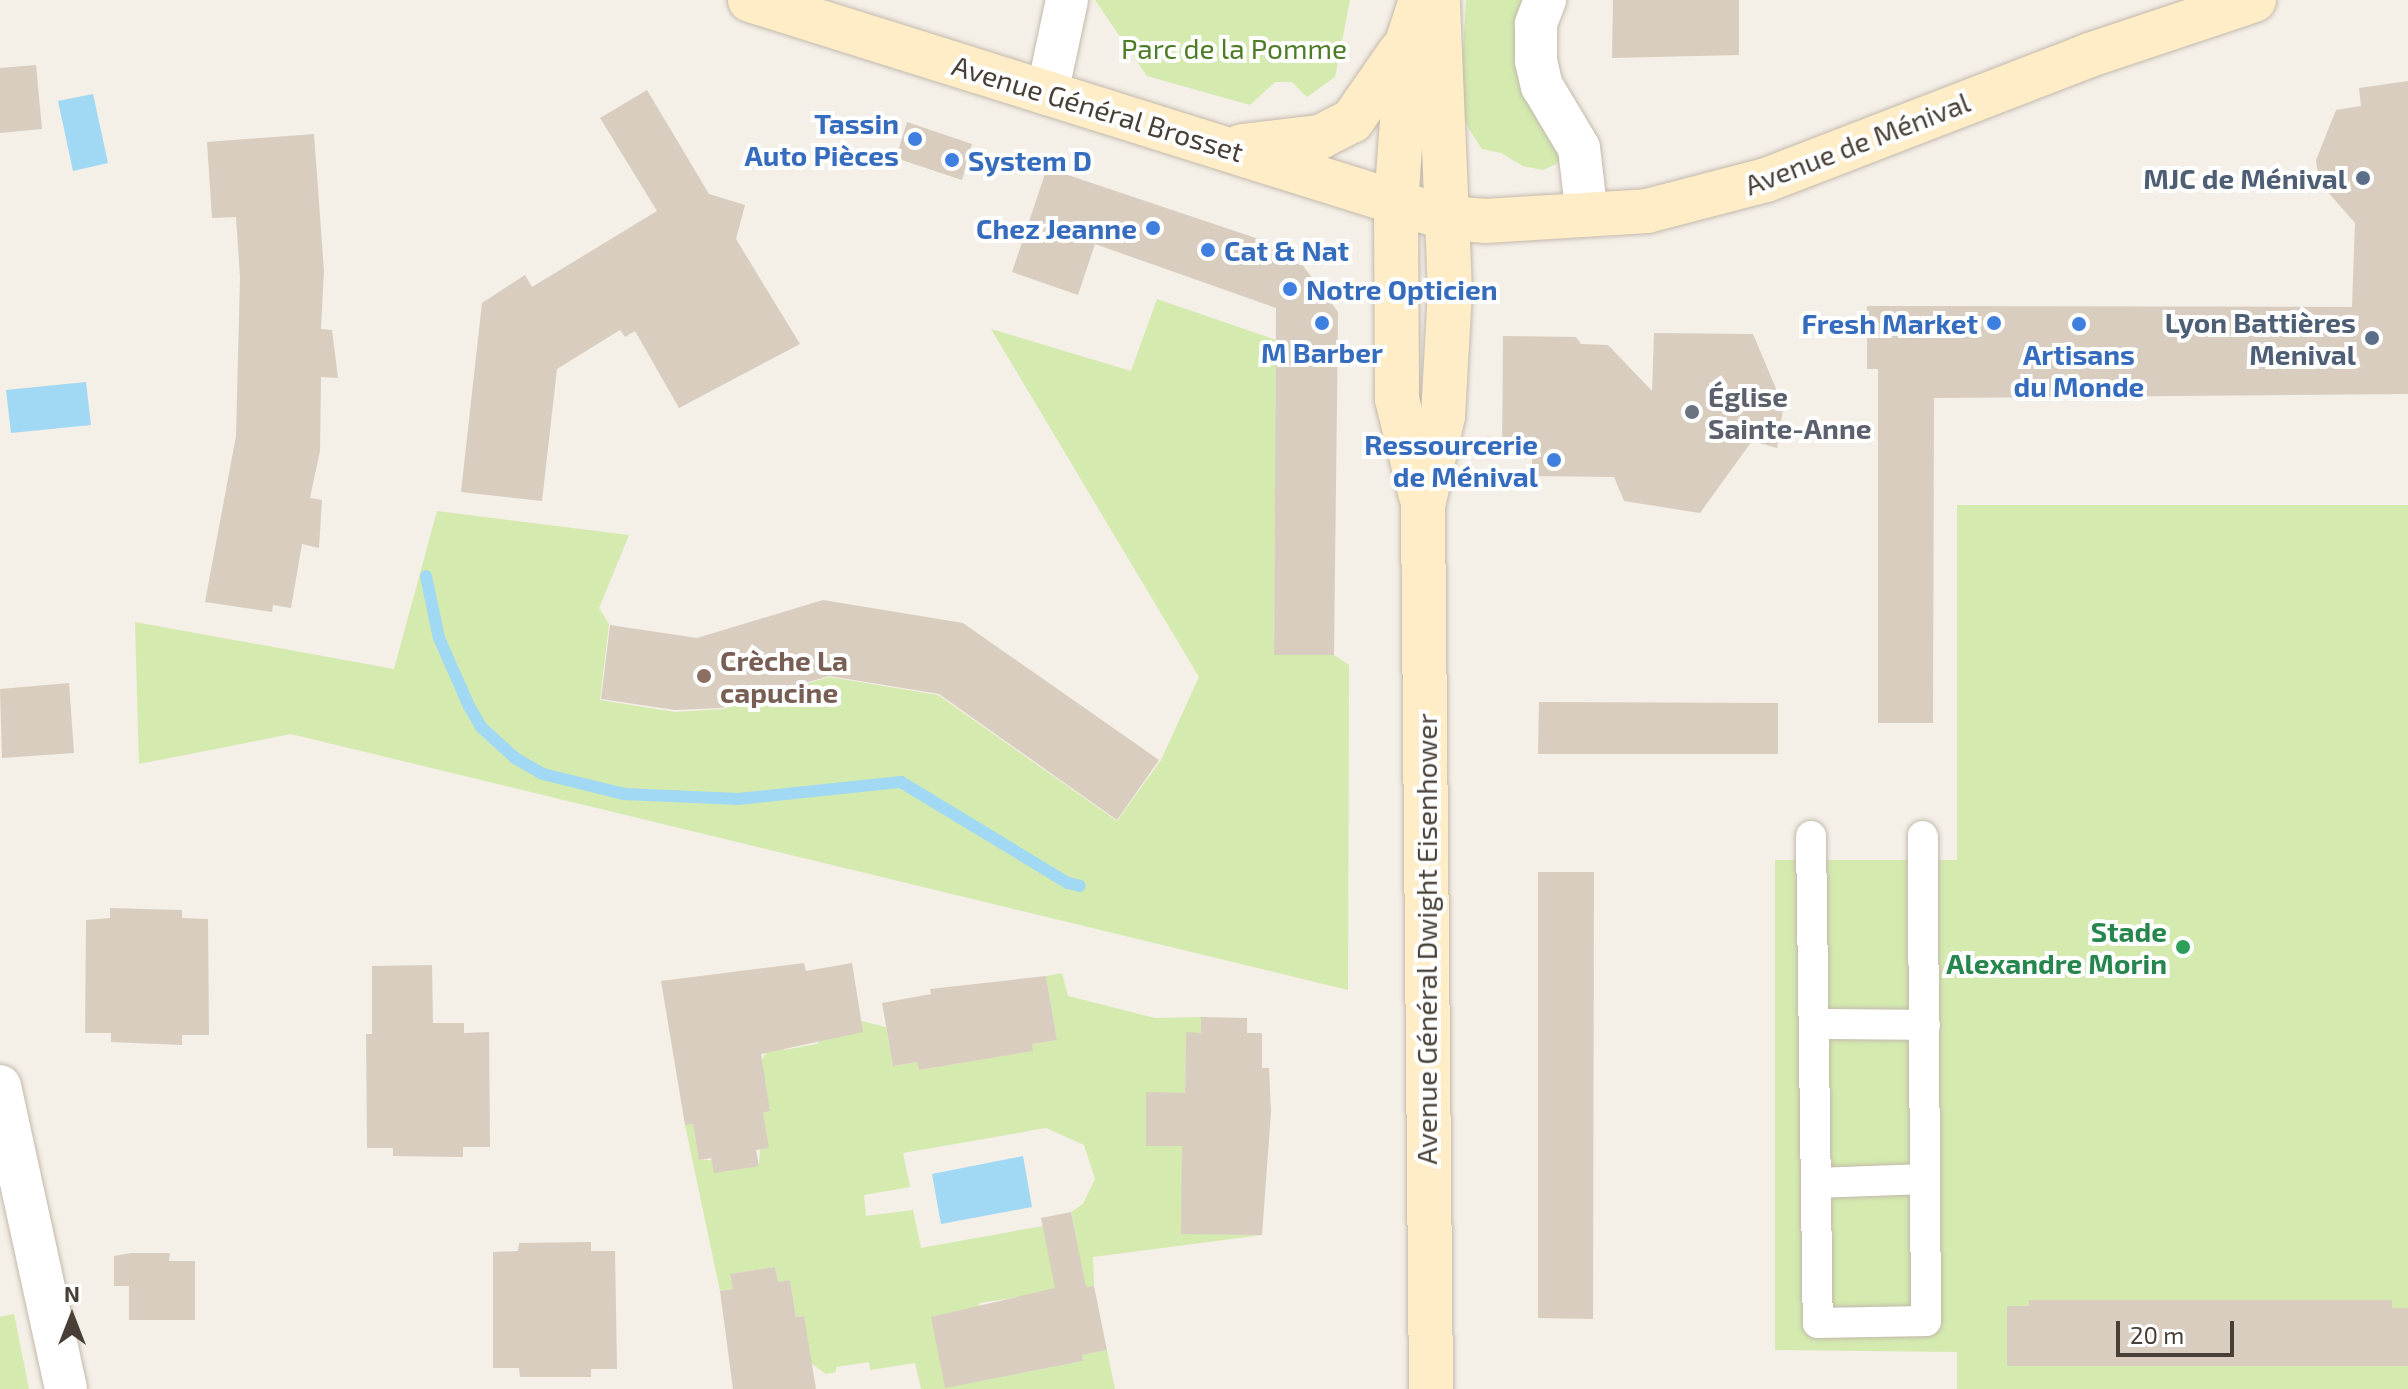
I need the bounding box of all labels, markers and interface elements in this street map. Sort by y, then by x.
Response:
park label: Parc de la Pomme [1121,31,1347,65]
street label: Avenue Général Brosset [948,48,1248,168]
street label: Avenue de Ménival [1740,85,1974,201]
place label: Tassin Auto Pièces [745,106,899,172]
marker: Tassin Auto Pièces [906,130,924,148]
place label: System D [968,143,1092,177]
marker: System D [943,151,961,169]
place label: MJC de Ménival [2143,161,2347,195]
marker: MJC de Ménival [2354,169,2372,187]
place label: Chez Jeanne [976,211,1137,245]
marker: Chez Jeanne [1144,219,1162,237]
place label: Cat & Nat [1224,233,1349,267]
marker: Cat & Nat [1199,241,1217,259]
place label: Notre Opticien [1306,272,1498,306]
marker: Notre Opticien [1281,280,1299,298]
place label: Lyon Battières Menival [2165,305,2356,371]
place label: Fresh Market [1802,306,1978,340]
marker: M Barber [1313,314,1331,332]
marker: Fresh Market [1985,314,2003,332]
marker: Artisans du Monde [2070,315,2088,333]
marker: Lyon Battières Menival [2363,329,2381,347]
place label: M Barber [1261,335,1383,369]
place label: Artisans du Monde [2014,337,2144,403]
place label: Église Sainte-Anne [1708,379,1872,445]
marker: Église Sainte-Anne [1683,403,1701,421]
place label: Ressourcerie de Ménival [1364,427,1538,493]
marker: Ressourcerie de Ménival [1545,451,1563,469]
place label: Crèche La capucine [720,643,848,709]
marker: Crèche La capucine [695,667,713,685]
street label: Avenue Général Dwight Eisenhower [1409,713,1443,1165]
place label: Stade Alexandre Morin [1946,914,2167,980]
marker: Stade Alexandre Morin [2174,938,2192,956]
north arrow [32,1277,112,1357]
text: N [64,1280,80,1306]
scale bar [2120,1305,2238,1355]
text: 20 m [2130,1320,2184,1349]

